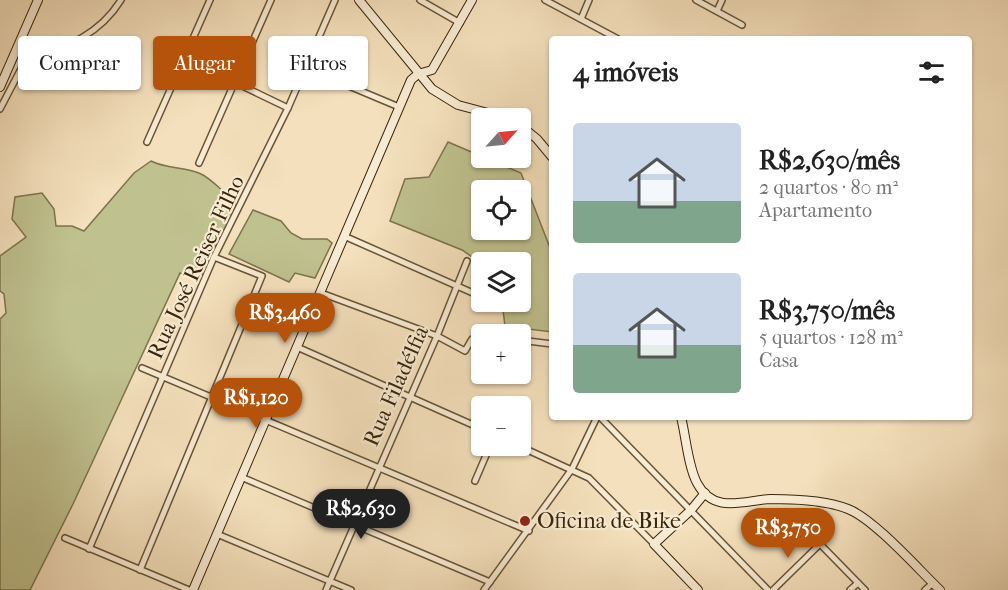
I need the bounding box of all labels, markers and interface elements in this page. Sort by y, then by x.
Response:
chip: Comprar [18,36,141,90]
chip: Alugar [153,36,256,90]
chip: Filtros [268,36,368,90]
icon: filters [915,56,948,89]
text: 4 imóveis [573,57,678,88]
north arrow [471,108,531,168]
map controls [471,108,531,456]
text: R$2,630/mês [759,145,900,176]
icon: home [621,147,693,219]
street label: Rua José Reiser Filho [142,171,250,363]
text: 2 quartos · 80 m² [759,176,898,199]
button: locate [471,180,531,240]
text: Apartamento [759,199,872,222]
button: layers [471,252,531,312]
pin: R$3,460 [230,293,340,344]
text: R$3,750/mês [759,295,895,326]
icon: home [621,297,693,369]
text: R$3,460 [249,301,321,324]
street label: Rua Filadélfia [358,321,434,450]
button: + [471,324,531,384]
text: 5 quartos · 128 m² [759,326,903,349]
text: Casa [759,349,798,372]
pin: R$1,120 [201,378,311,429]
text: R$1,120 [223,386,289,409]
button: − [471,396,531,456]
pin: R$2,630 [306,489,416,540]
text: R$2,630 [326,497,396,520]
place label: Oficina de Bike [537,508,681,534]
pin: R$3,750 [733,508,843,559]
marker: Oficina de Bike [518,514,532,528]
text: R$3,750 [755,516,821,539]

